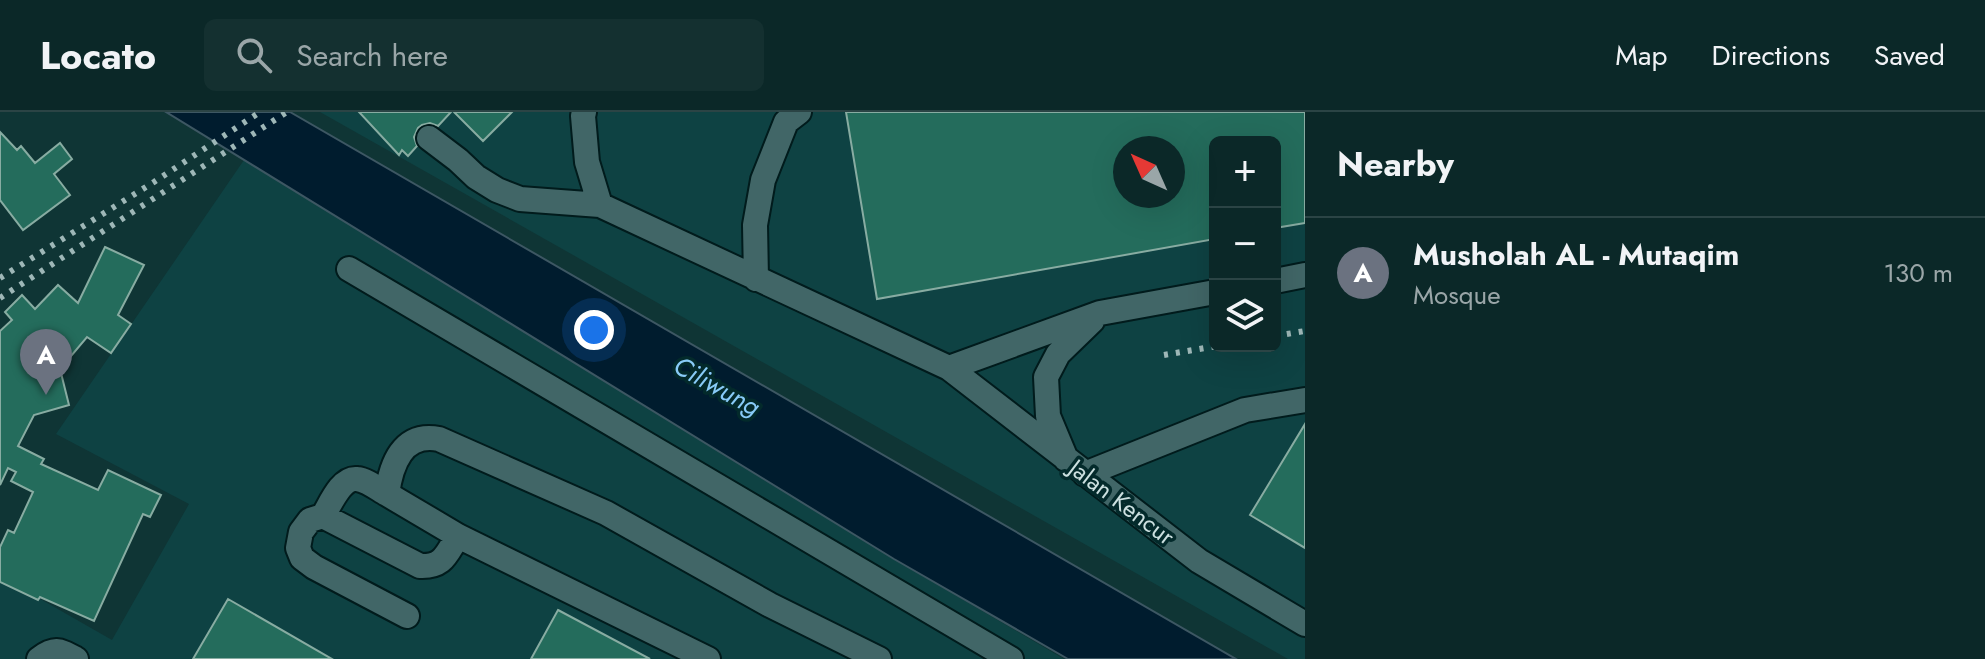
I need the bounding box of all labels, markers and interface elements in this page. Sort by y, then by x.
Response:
search box [204,19,764,91]
text: Locato [40,28,156,83]
icon: search [232,33,276,77]
text: Search here [296,34,448,77]
text: Map [1615,35,1667,76]
text: Directions [1711,35,1830,76]
text: Saved [1874,35,1945,76]
north arrow [1113,136,1185,208]
map controls [1209,136,1281,352]
button: + [1209,136,1281,208]
text: Nearby [1337,140,1454,189]
button: − [1209,208,1281,280]
text: Musholah AL - Mutaqim [1413,233,1739,276]
text: A [1353,254,1373,292]
text: 130 m [1883,254,1953,292]
text: Mosque [1413,276,1501,314]
button: layers [1209,280,1281,352]
your location [574,310,614,350]
pin: A [20,329,72,395]
water label: Ciliwung [667,347,767,425]
street label: Jalan Kencur [1059,449,1183,554]

